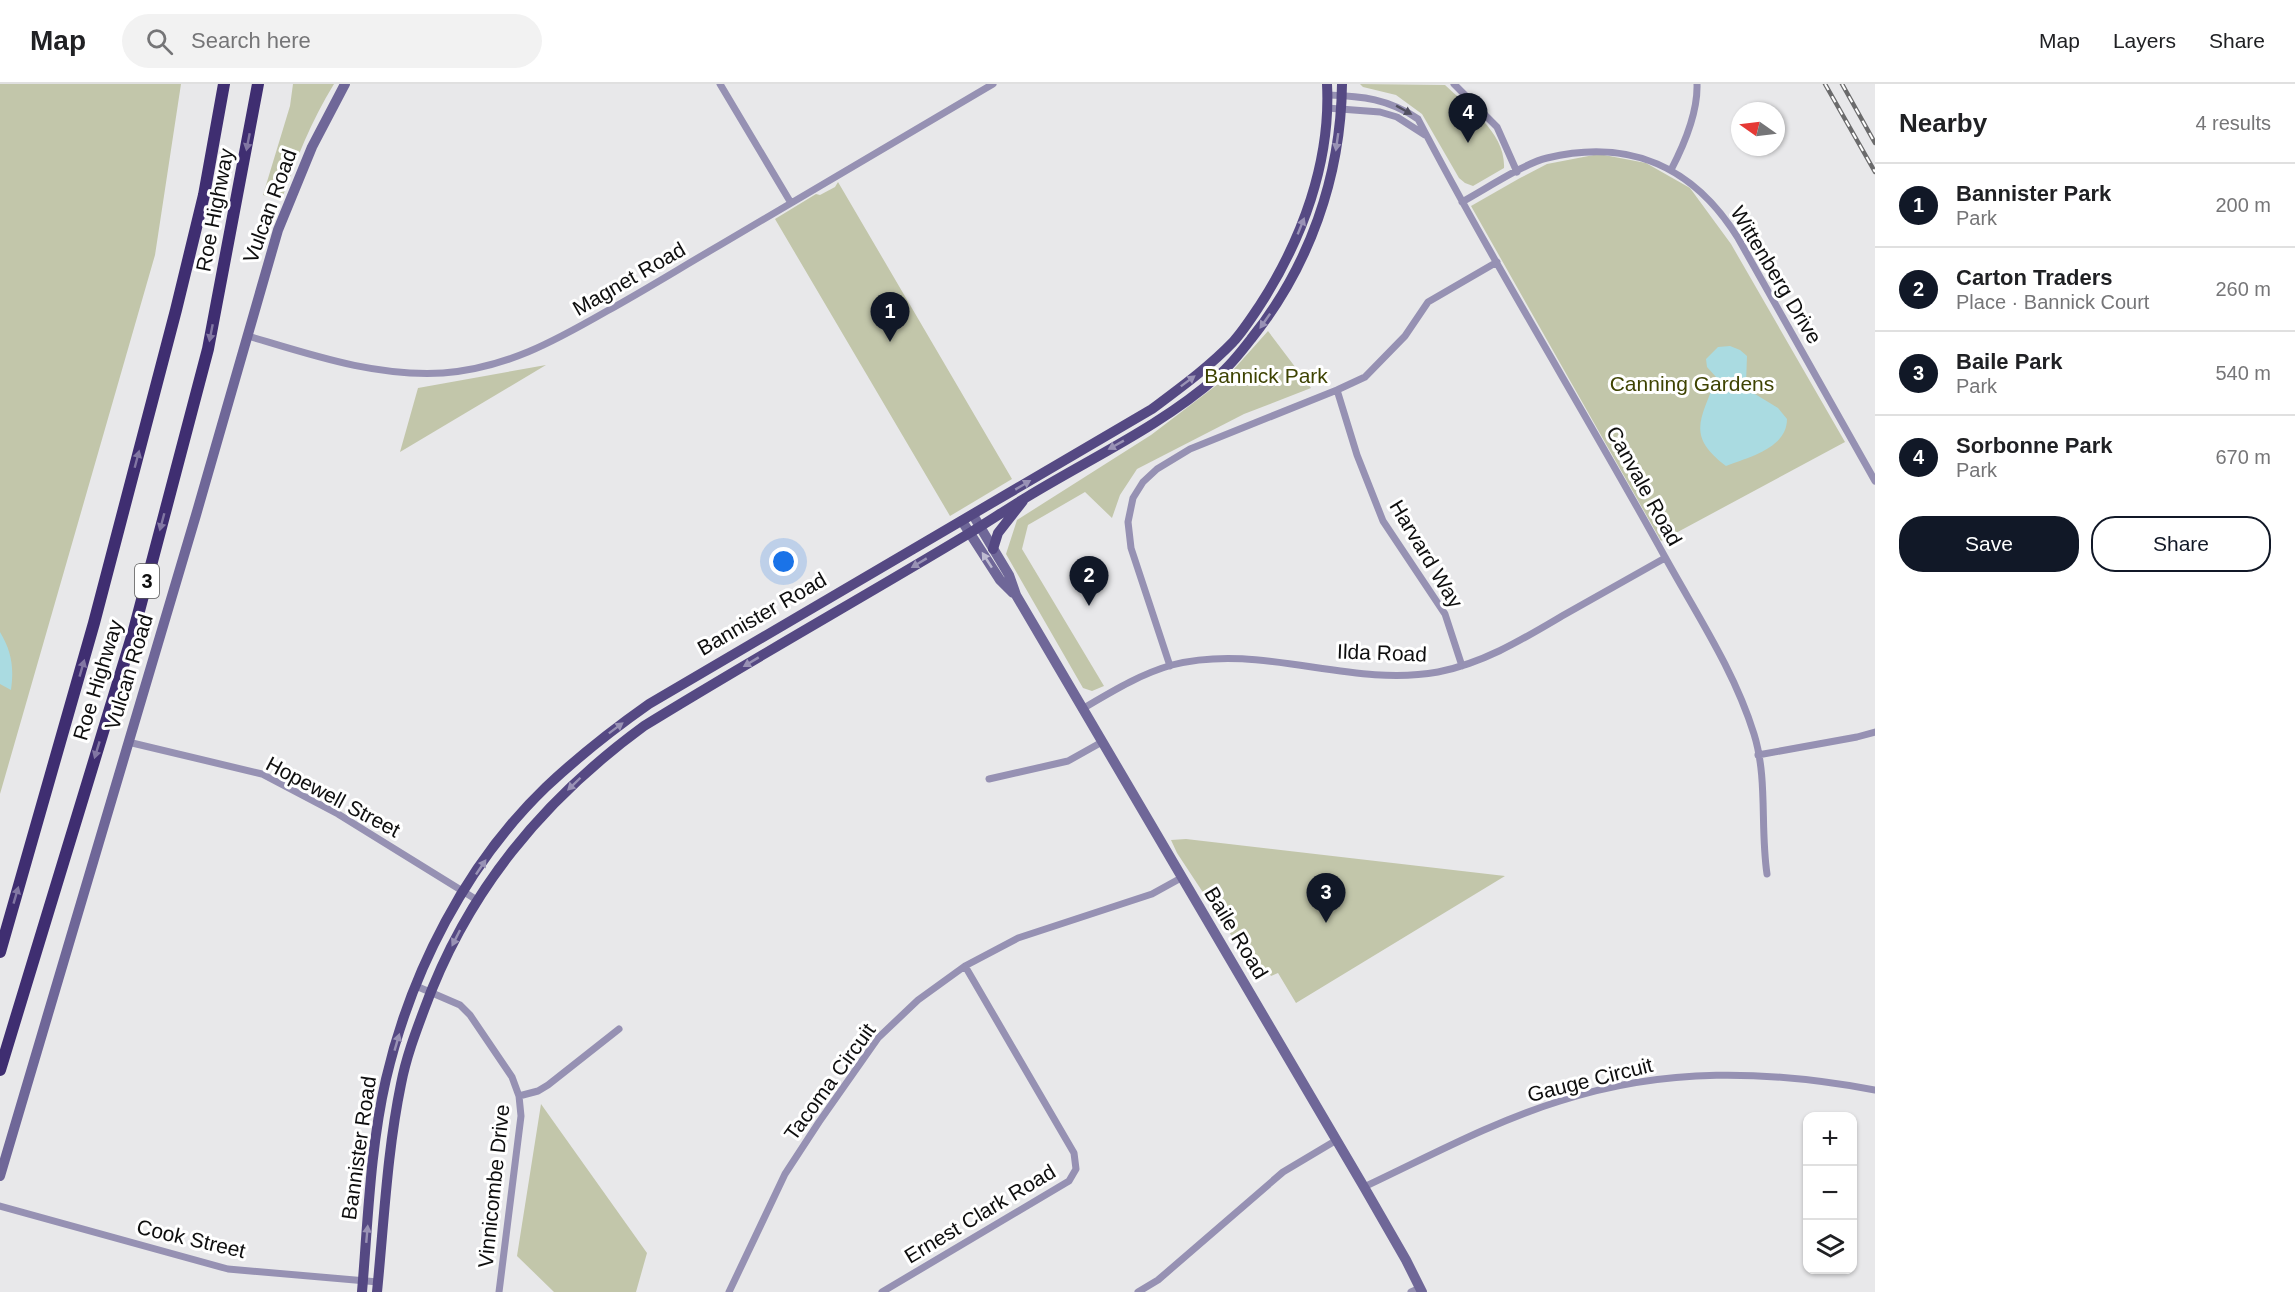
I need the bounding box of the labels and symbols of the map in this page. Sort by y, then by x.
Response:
pin: 4 [1448,94,1488,143]
north arrow [1731,102,1785,156]
one-way arrow [1396,105,1413,115]
one-way arrow [243,132,252,151]
one-way arrow [1332,133,1341,152]
street label: Roe Highway [191,146,238,273]
street label: Vulcan Road [238,146,301,266]
street label: Wittenberg Drive [1726,202,1827,348]
one-way arrow [1296,216,1306,234]
street label: Magnet Road [568,237,689,320]
pin: 1 [870,292,910,342]
one-way arrow [1259,313,1271,329]
one-way arrow [206,324,215,343]
park label: Bannick Park [1204,364,1328,387]
park label: Canning Gardens [1610,372,1774,395]
one-way arrow [1181,376,1196,388]
street label: Canvale Road [1602,422,1687,550]
one-way arrow [1108,440,1125,450]
one-way arrow [133,450,142,468]
one-way arrow [1015,479,1031,490]
street label: Harvard Way [1385,496,1468,612]
one-way arrow [157,513,167,531]
your location [769,547,798,576]
one-way arrow [981,552,993,568]
pin: 2 [1070,556,1108,606]
one-way arrow [911,557,927,568]
road number: 3 [135,564,159,598]
street label: Bannister Road [693,567,830,660]
street label: Vulcan Road [100,611,157,732]
street label: Roe Highway [68,616,127,743]
street label: Ilda Road [1337,639,1427,666]
one-way arrow [742,657,759,667]
one-way arrow [77,658,87,677]
one-way arrow [609,722,624,734]
one-way arrow [92,741,101,759]
street label: Hopewell Street [262,752,404,842]
one-way arrow [567,776,581,790]
one-way arrow [475,859,487,875]
pin: 3 [1306,874,1346,923]
street label: Baile Road [1200,883,1273,983]
one-way arrow [12,886,21,904]
one-way arrow [451,929,460,946]
street label: Tacoma Circuit [779,1019,880,1145]
one-way arrow [393,1032,402,1050]
street label: Gauge Circuit [1525,1053,1655,1106]
street label: Bannister Road [337,1075,380,1221]
street label: Vinnicombe Drive [473,1103,514,1269]
street label: Ernest Clark Road [900,1160,1059,1268]
street label: Cook Street [135,1215,248,1262]
one-way arrow [362,1224,372,1243]

